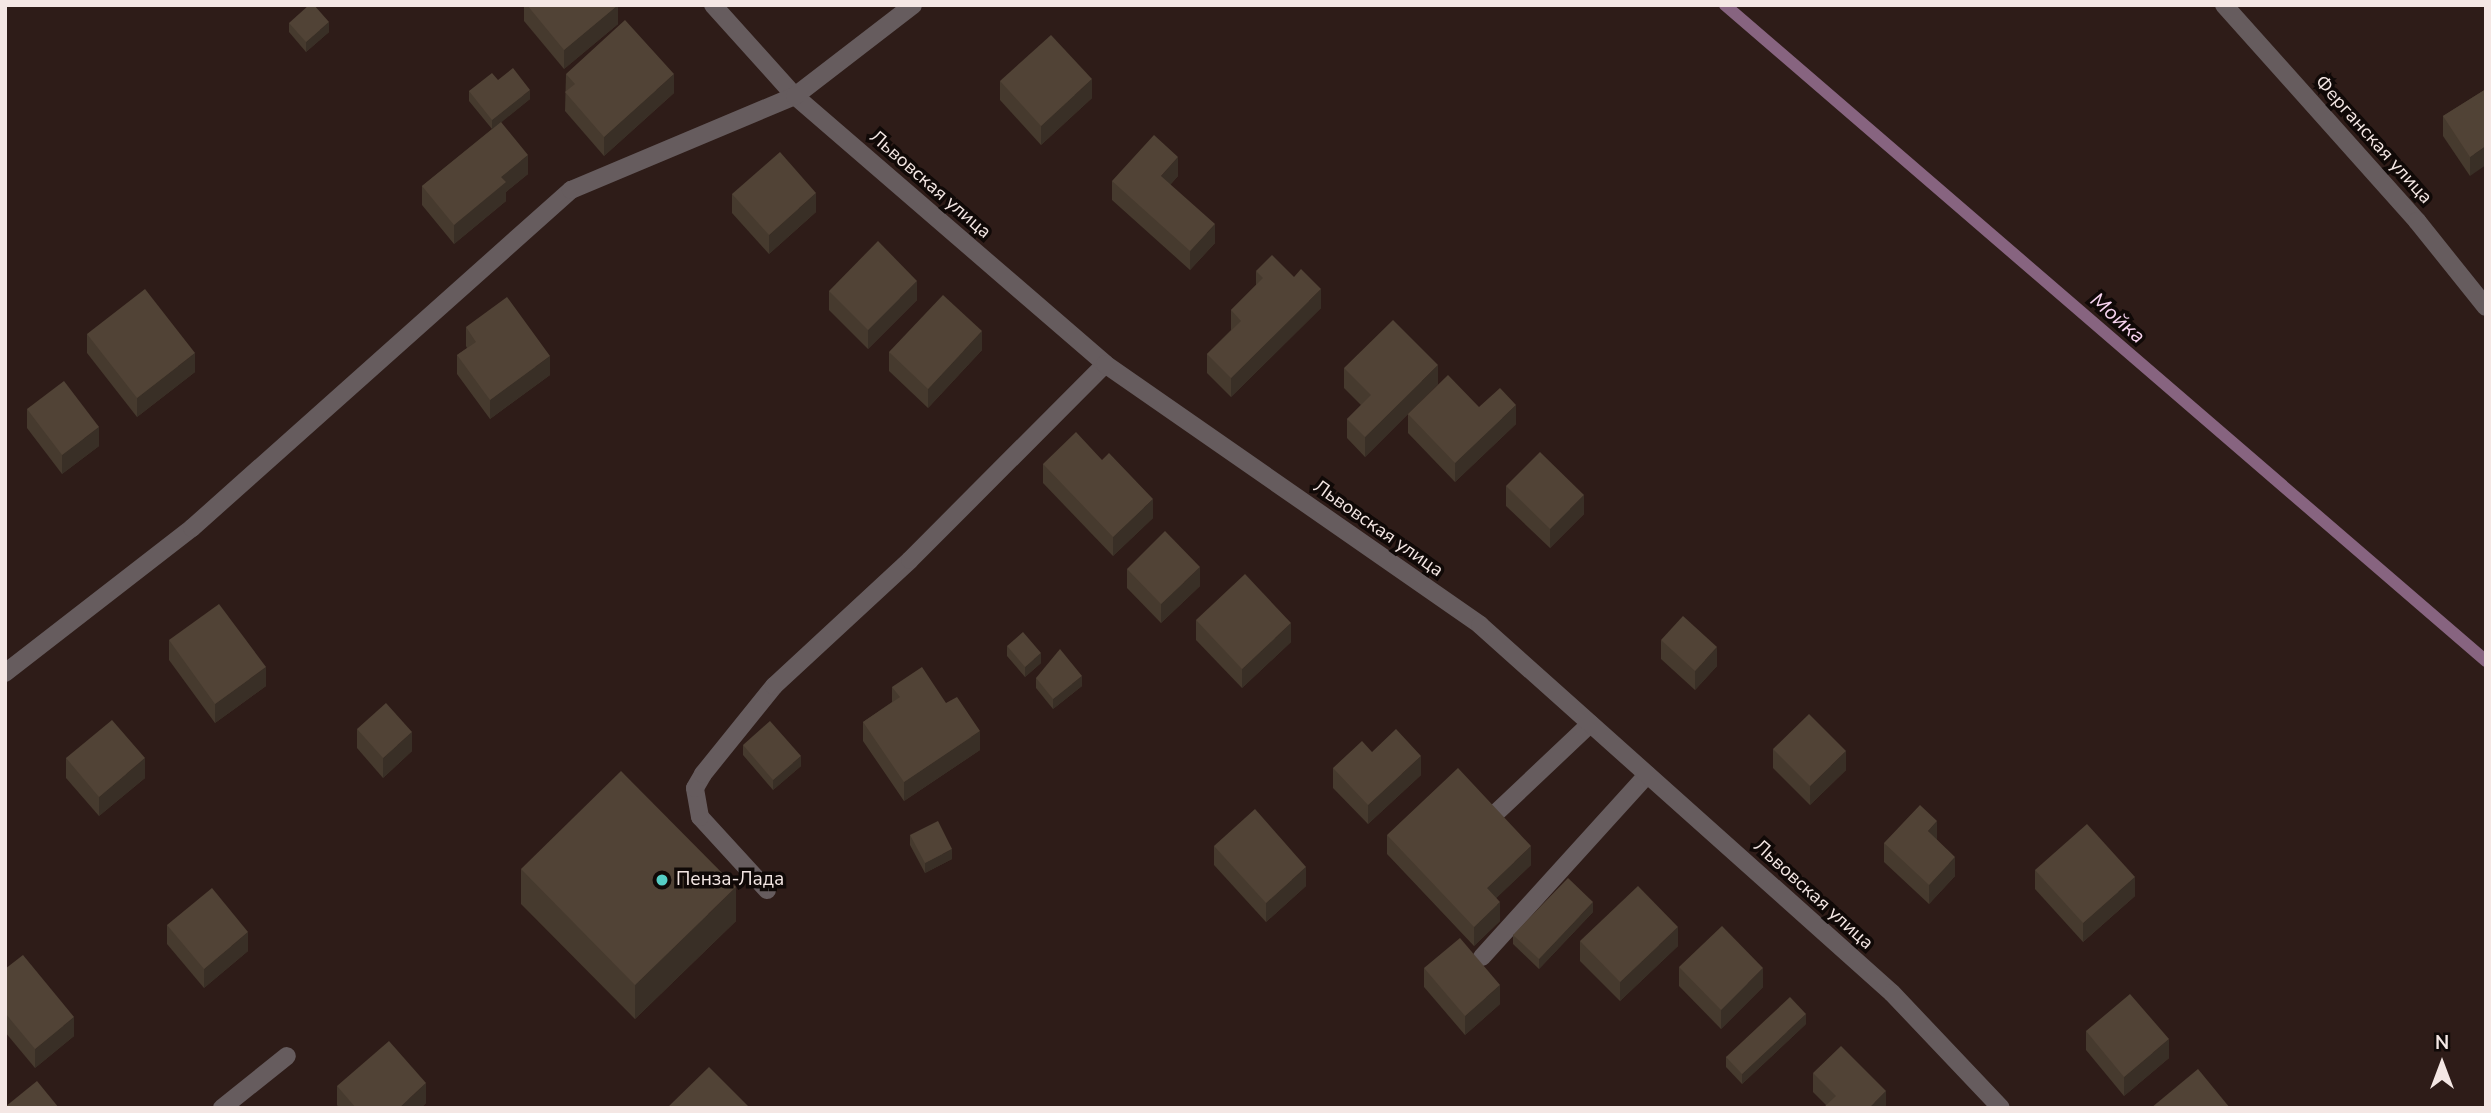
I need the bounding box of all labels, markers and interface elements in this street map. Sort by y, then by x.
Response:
street label: Ферганская улица [2309,71,2437,209]
street label: Львовская улица [865,126,995,244]
water label: Мойка [2085,287,2151,349]
street label: Львовская улица [1309,476,1447,582]
street label: Львовская улица [1748,835,1878,955]
place label: Пенза-Лада [676,869,784,891]
marker: Пенза-Лада [654,872,670,888]
north arrow [2407,1029,2477,1099]
text: N [2435,1030,2449,1056]

